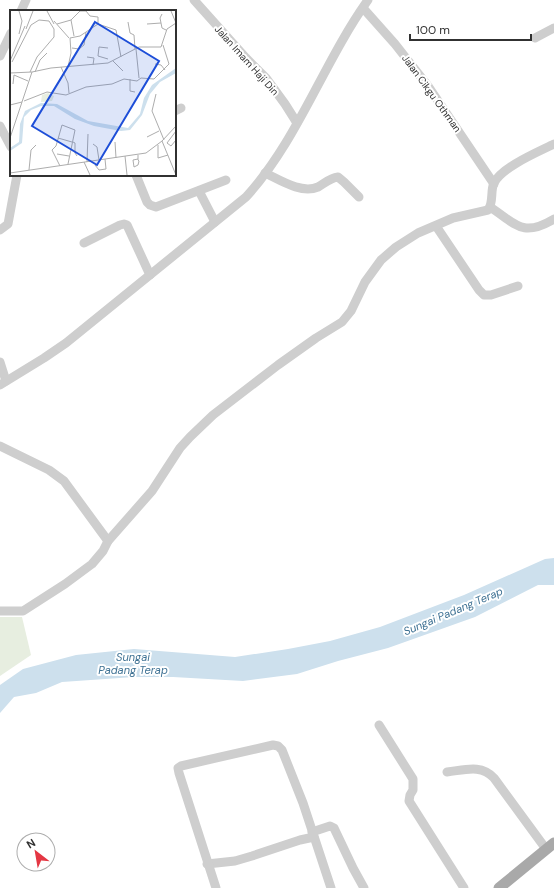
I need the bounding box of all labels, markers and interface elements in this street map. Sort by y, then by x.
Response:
inset map [10,10,176,176]
scale bar [410,16,531,42]
text: 100 m [416,22,450,38]
street label: Jalan Imam Haji Din [212,23,282,98]
street label: Jalan Cikgu Othman [399,52,464,135]
water label: Sungai Padang Terap [401,584,505,638]
water label: Sungai Padang Terap [98,650,168,677]
north arrow [16,832,56,872]
text: N [24,835,38,851]

